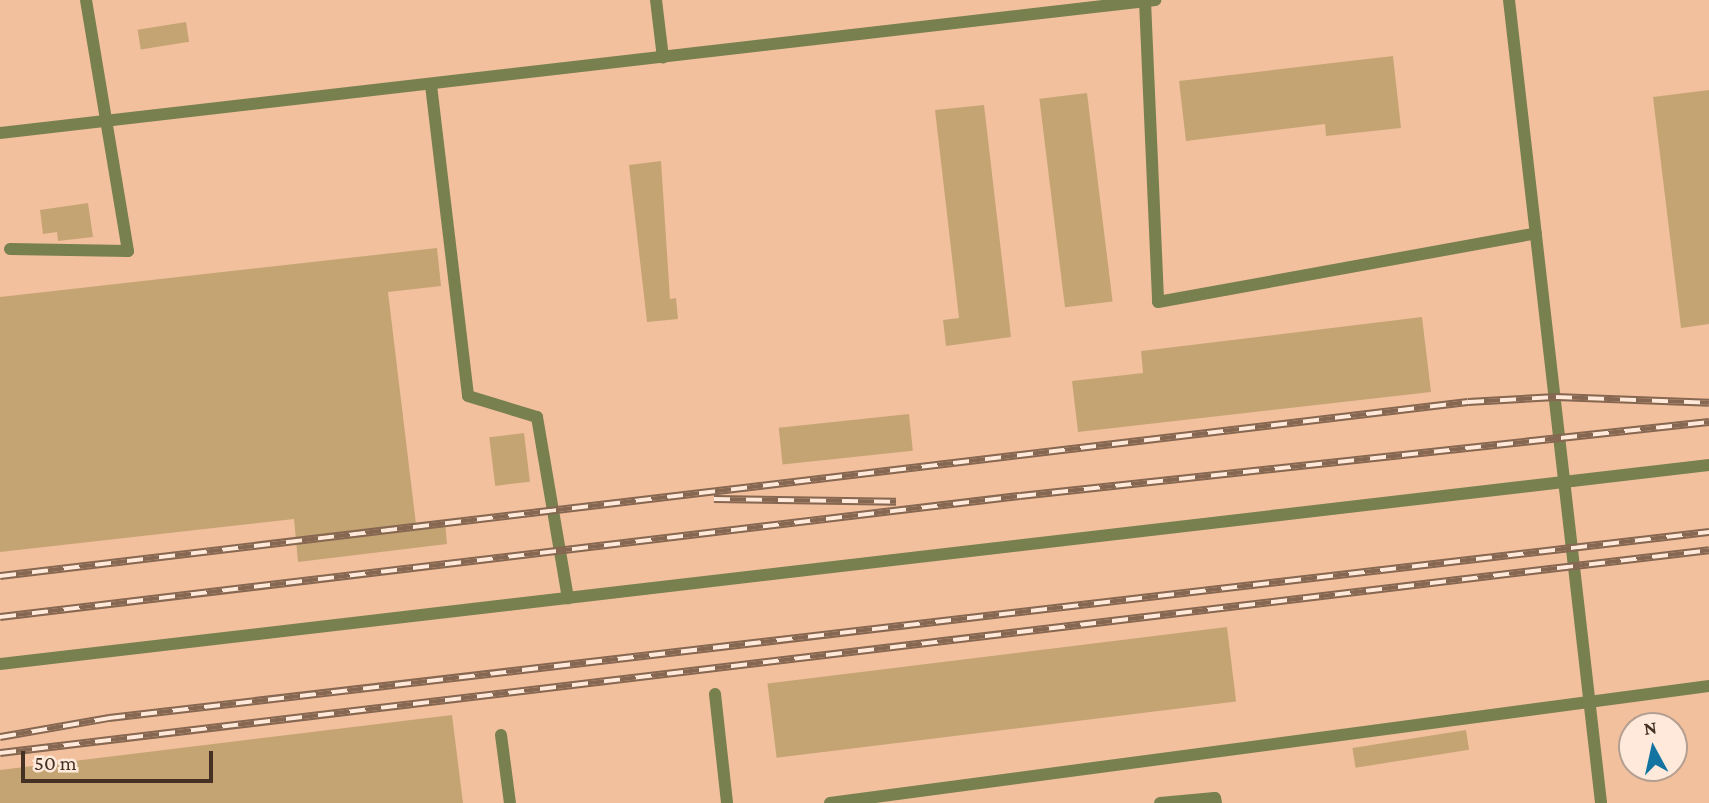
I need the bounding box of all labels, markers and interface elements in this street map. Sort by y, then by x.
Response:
north arrow [1618,712,1688,782]
text: N [1642,716,1658,739]
scale bar [24,736,217,780]
text: 50 m [34,751,77,775]

